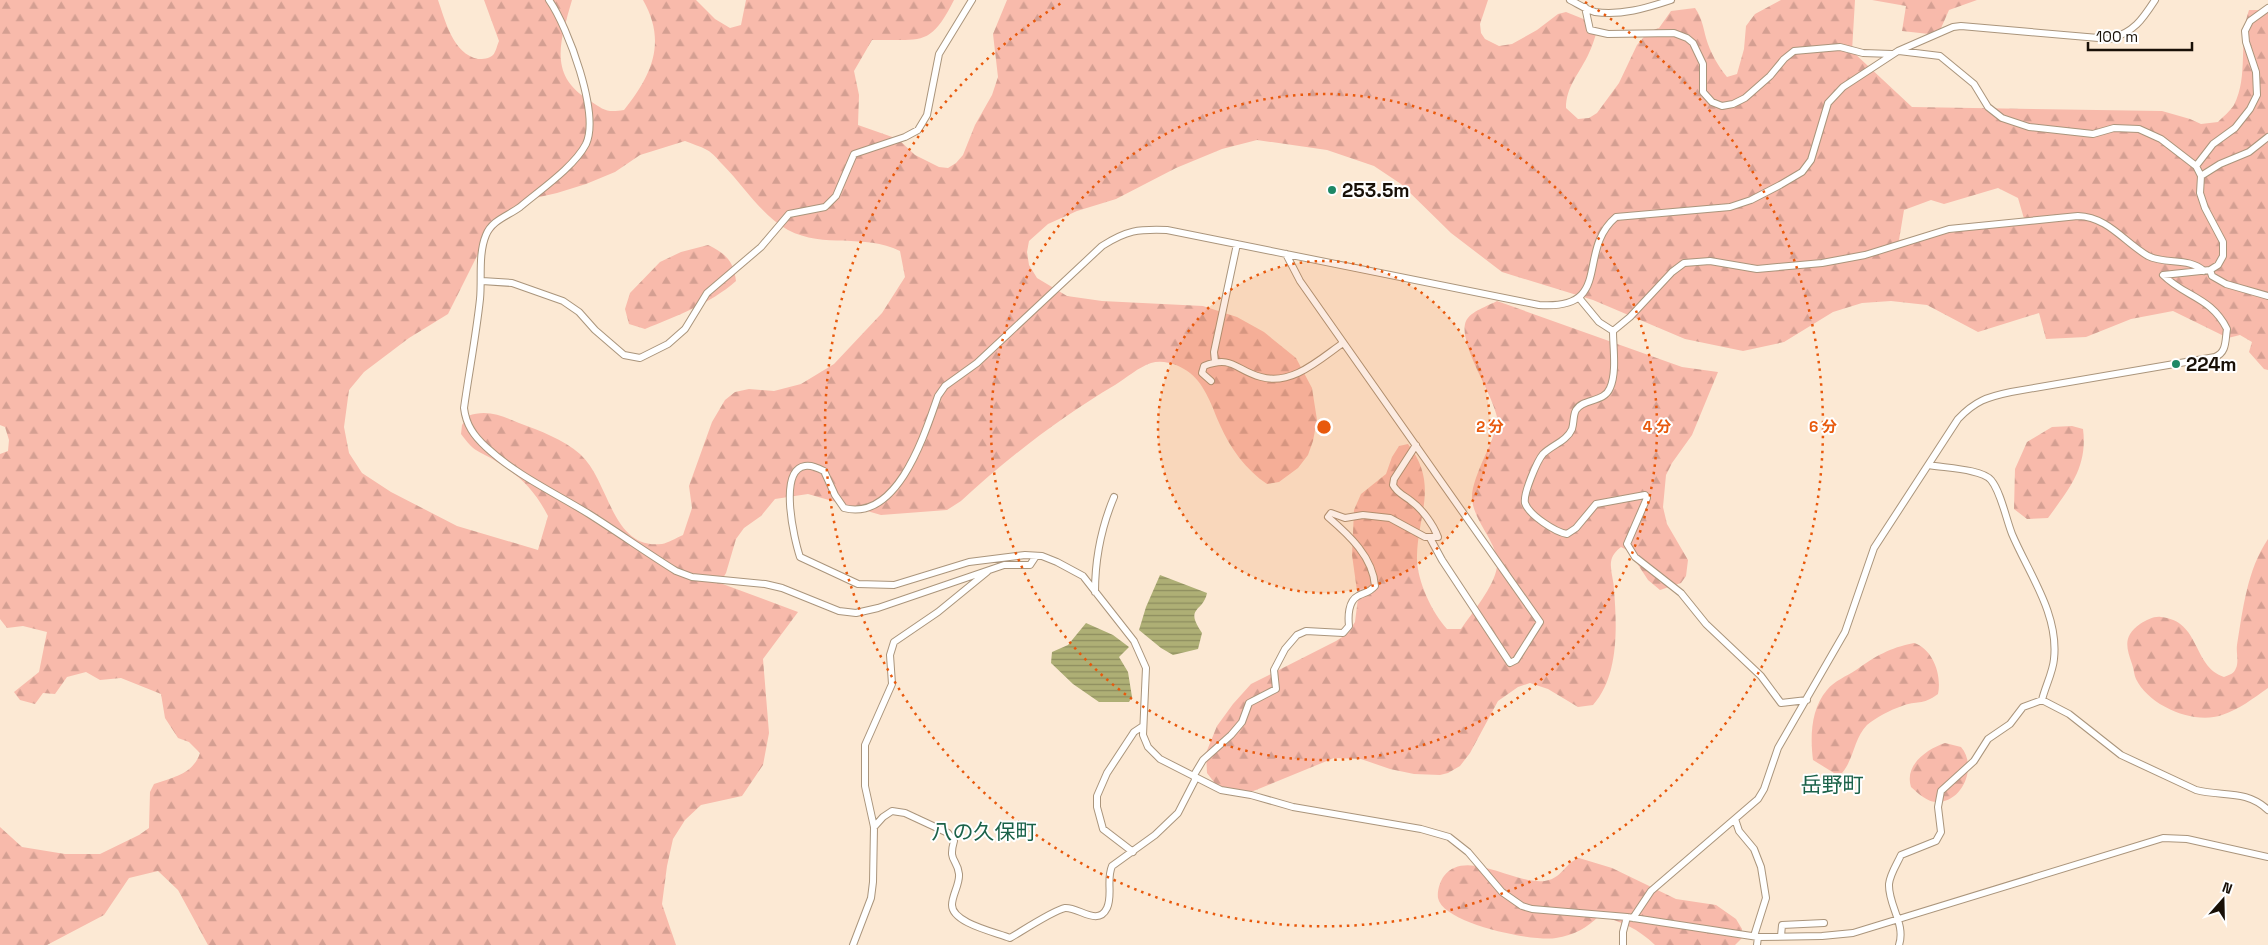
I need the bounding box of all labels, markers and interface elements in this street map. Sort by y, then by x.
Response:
scale bar [2088,20,2192,52]
text: 100 m [2096,27,2138,46]
place label: 253.5m [1342,178,1410,203]
marker: 253.5m [1326,184,1338,196]
place label: 224m [2186,352,2237,377]
marker: 224m [2170,358,2182,370]
text: 2 分 [1476,417,1504,436]
text: 4 分 [1643,417,1671,436]
text: 6 分 [1809,417,1837,436]
centre of rings [1315,418,1333,436]
district label: 岳野町 [1801,771,1864,798]
district label: 八の久保町 [932,818,1037,845]
north arrow [2198,875,2248,925]
text: N [2220,878,2235,898]

